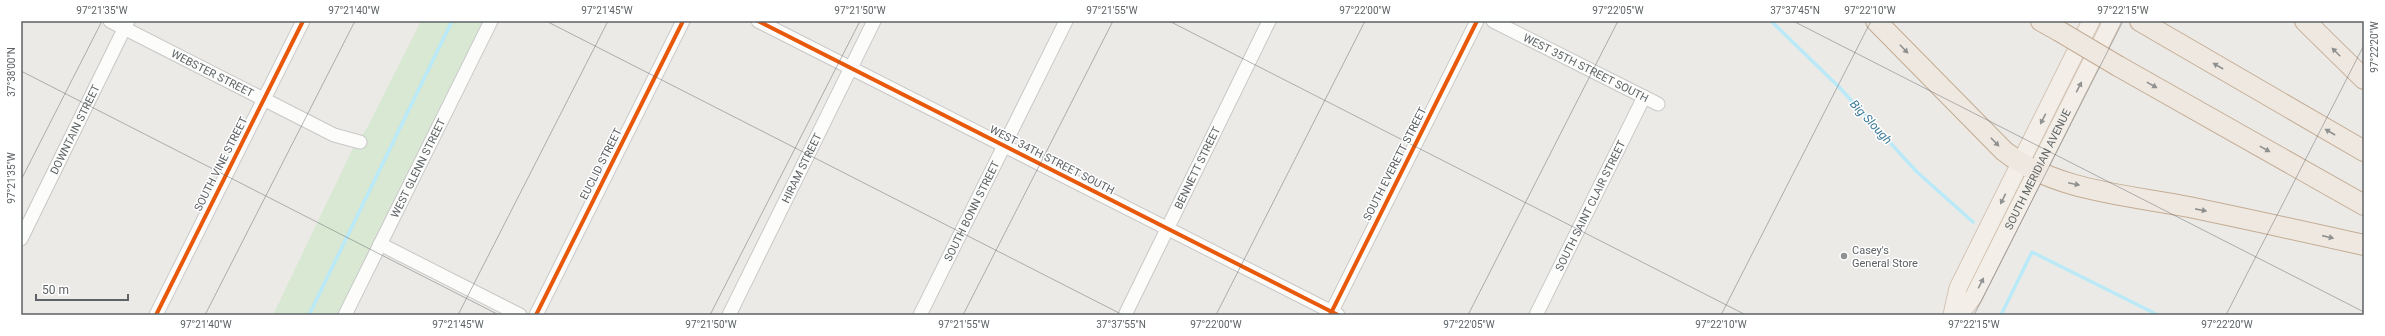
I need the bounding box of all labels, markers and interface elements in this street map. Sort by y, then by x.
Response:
text: 97°21'35"W [76,5,128,16]
text: 97°21'40"W [328,5,380,16]
text: 97°21'45"W [581,5,633,16]
text: 97°21'50"W [834,5,886,16]
text: 97°21'55"W [1086,5,1138,16]
text: 97°22'00"W [1339,5,1391,16]
text: 97°22'05"W [1592,5,1644,16]
text: 37°37'45"N [1770,5,1820,16]
text: 97°22'10"W [1844,5,1896,16]
text: 97°22'15"W [2097,5,2149,16]
text: 97°22'20"W [2369,21,2380,73]
street label: WEST 35TH STREET SOUTH [1521,31,1651,105]
one-way arrow [1899,44,1909,54]
text: 37°38'00"N [6,47,17,97]
street label: WEBSTER STREET [169,47,256,100]
one-way arrow [2331,47,2341,57]
one-way arrow [2212,63,2224,70]
one-way arrow [2076,81,2082,93]
one-way arrow [2146,81,2158,88]
street label: DOWNTAIN STREET [47,82,102,176]
water label: Big Slough [1847,97,1895,147]
street label: SOUTH EVERETT STREET [1361,105,1430,223]
street label: SOUTH MERIDIAN AVENUE [2002,107,2073,232]
one-way arrow [2040,113,2046,124]
street label: SOUTH VINE STREET [192,114,251,213]
street label: WEST GLENN STREET [388,116,448,220]
street label: WEST 34TH STREET SOUTH [987,123,1117,197]
street label: BENNETT STREET [1171,124,1223,211]
street label: EUCLID STREET [577,126,625,202]
one-way arrow [2324,128,2336,135]
street label: HIRAM STREET [779,130,824,205]
one-way arrow [1990,137,2000,147]
street label: SOUTH SAINT CLAIR STREET [1552,138,1628,273]
one-way arrow [2259,145,2271,152]
text: 97°21'35"W [6,152,17,204]
street label: SOUTH BONN STREET [941,158,1002,263]
one-way arrow [2068,182,2080,188]
one-way arrow [2000,193,2006,204]
one-way arrow [2195,207,2207,213]
one-way arrow [2322,234,2335,240]
place label: Casey's General Store [1852,244,1918,270]
marker: Casey's General Store [1839,251,1849,261]
scale bar [36,276,128,302]
one-way arrow [1978,277,1984,289]
text: 50 m [42,283,69,297]
text: 97°21'40"W [180,319,232,330]
text: 97°21'45"W [432,319,484,330]
text: 97°21'50"W [685,319,737,330]
text: 97°21'55"W [938,319,990,330]
text: 37°37'55"N [1096,319,1146,330]
text: 97°22'00"W [1190,319,1242,330]
text: 97°22'05"W [1443,319,1495,330]
text: 97°22'10"W [1695,319,1747,330]
text: 97°22'15"W [1948,319,2000,330]
text: 97°22'20"W [2201,319,2253,330]

